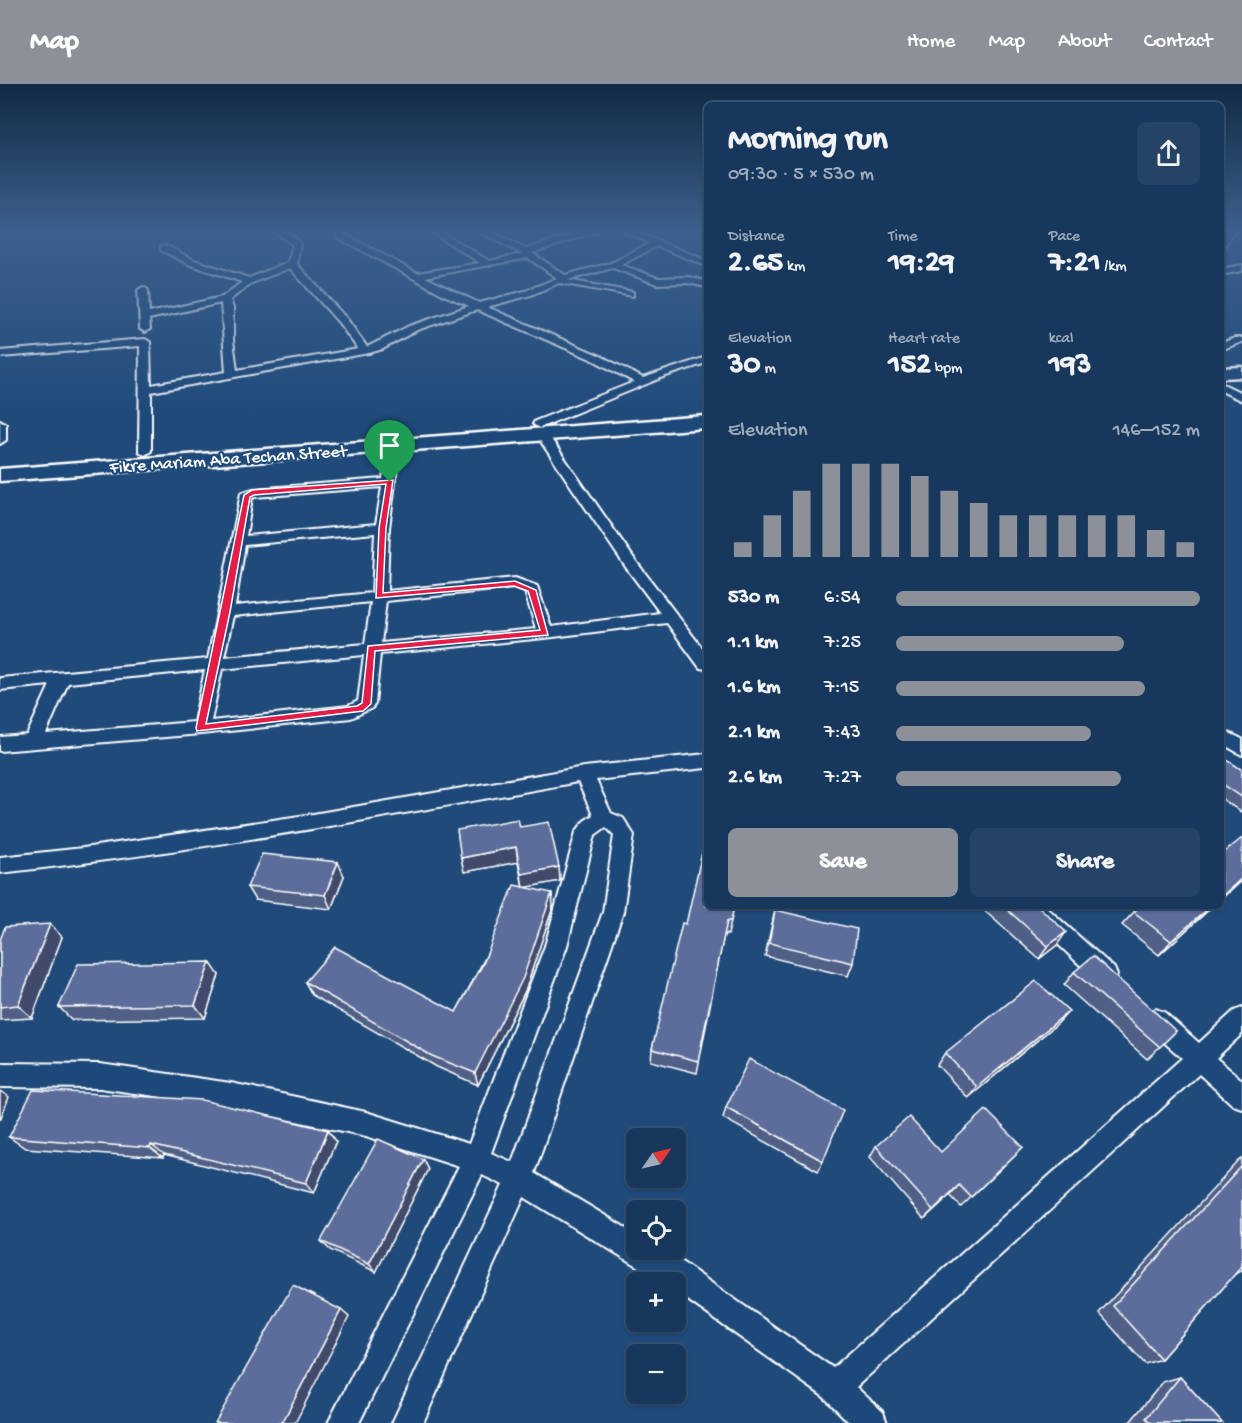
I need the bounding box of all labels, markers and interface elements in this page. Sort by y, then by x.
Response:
text: Map [30,26,79,59]
text: Home [907,30,955,55]
text: Map [988,30,1025,55]
text: About [1058,30,1111,55]
text: Contact [1144,30,1212,55]
text: Morning run [728,122,888,160]
button: share [1137,122,1200,185]
text: 09:30 · 5 × 530 m [728,164,874,187]
text: Distance [728,228,785,247]
text: Time [888,228,918,247]
text: Pace [1049,228,1080,247]
text: 2.65 [728,247,783,282]
text: 19:29 [888,247,955,282]
text: 7:21 [1049,247,1101,282]
text: km [783,258,805,277]
text: /km [1101,258,1127,277]
text: Elevation [728,330,792,349]
text: Heart rate [888,330,960,349]
text: kcal [1049,330,1074,349]
text: 30 [728,349,761,384]
text: 152 [888,349,931,384]
text: 193 [1049,349,1091,384]
text: m [761,360,776,379]
text: bpm [931,360,962,379]
pin [364,420,415,482]
text: Elevation [728,420,808,443]
text: 146–152 m [1113,420,1200,443]
icon: arrive [373,429,406,462]
street label: Fikre Mariam Aba Techan Street [108,442,349,479]
text: 530 m [728,587,779,610]
text: 6:54 [824,587,860,610]
text: 1.1 km [728,632,778,655]
text: 7:25 [824,632,861,655]
text: 1.6 km [728,677,780,700]
text: 7:15 [824,677,859,700]
text: 2.1 km [728,722,780,745]
text: 7:43 [824,722,861,745]
text: 2.6 km [728,767,782,790]
text: 7:27 [824,767,861,790]
button: Save [728,828,958,897]
button: Share [970,828,1200,897]
north arrow [626,1128,686,1188]
map controls [626,1128,686,1404]
button: locate [626,1200,686,1260]
button: + [626,1272,686,1332]
button: − [626,1344,686,1404]

